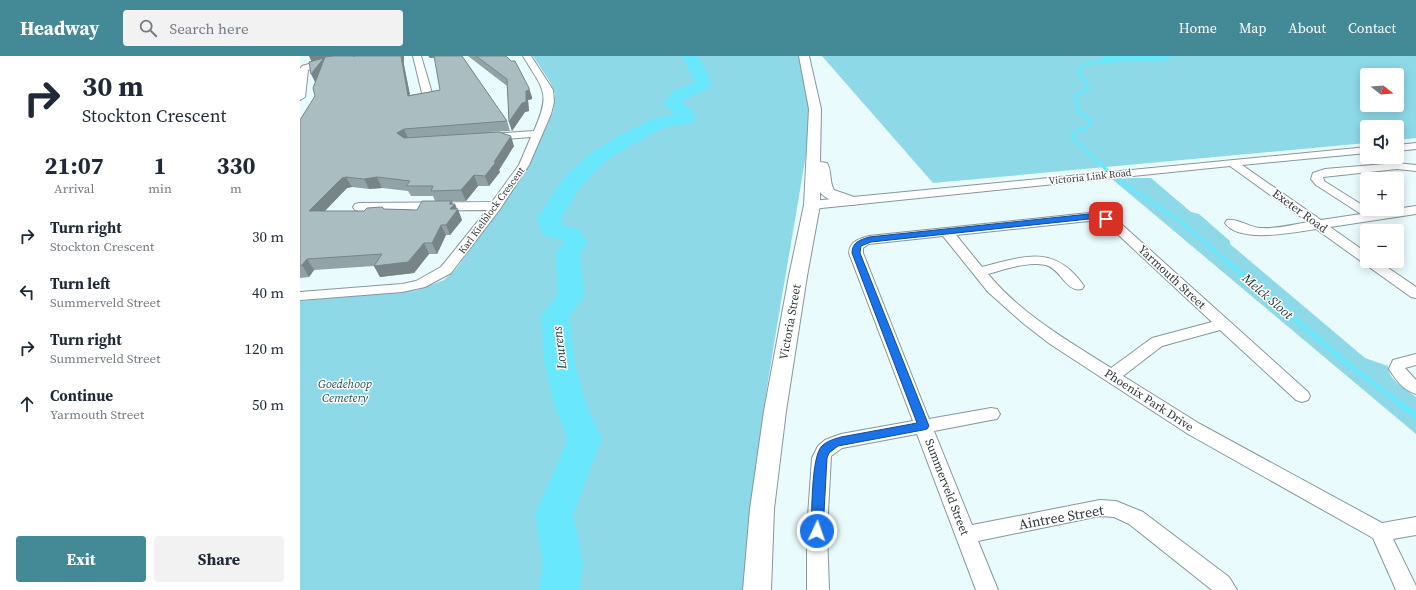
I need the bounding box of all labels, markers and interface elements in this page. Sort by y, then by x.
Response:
search box [123,10,403,46]
text: Headway [20,15,99,41]
icon: search [137,17,159,39]
text: Search here [169,18,249,39]
text: Home [1179,18,1217,38]
text: Map [1239,18,1266,38]
text: About [1288,18,1326,38]
text: Contact [1348,18,1396,38]
text: 30 m [82,67,144,105]
north arrow [1360,68,1404,112]
map controls [1360,68,1404,268]
icon: right [16,72,68,124]
text: Stockton Crescent [82,103,226,128]
button: sound [1360,120,1404,164]
text: 21:07 [45,149,104,182]
text: 1 [154,149,167,182]
text: 330 [216,149,255,182]
street label: Karl Kielblock Crescent [455,164,528,256]
street label: Victoria Link Road [1048,166,1132,187]
button: + [1360,172,1404,216]
text: Arrival [54,180,94,197]
text: min [148,180,172,197]
text: m [230,180,242,197]
street label: Exeter Road [1269,186,1331,237]
pin [1089,202,1123,236]
icon: arrive [1095,208,1117,230]
text: Turn right [50,217,122,238]
button: − [1360,224,1404,268]
icon: right [16,225,38,247]
text: 30 m [252,226,284,247]
text: Stockton Crescent [50,238,154,255]
street label: Yarmouth Street [1135,241,1209,313]
water label: Melck Sloot [1238,269,1297,323]
text: Turn left [50,273,110,294]
icon: left [16,281,38,303]
text: 40 m [252,282,284,303]
street label: Victoria Street [776,283,805,361]
text: Summerveld Street [50,294,160,311]
water label: Lourens [548,325,571,371]
text: Turn right [50,329,122,350]
icon: right [16,337,38,359]
text: 120 m [244,338,284,359]
text: Summerveld Street [50,350,160,367]
street label: Phoenix Park Drive [1101,365,1197,435]
park label: Goedehoop Cemetery [318,376,372,406]
text: Continue [50,385,113,406]
icon: ahead [16,393,38,415]
text: 50 m [252,394,284,415]
text: Yarmouth Street [50,406,144,423]
street label: Summerveld Street [921,437,973,538]
street label: Aintree Street [1017,500,1105,534]
position arrow [796,510,838,552]
button: Exit [16,536,146,582]
button: Share [154,536,284,582]

